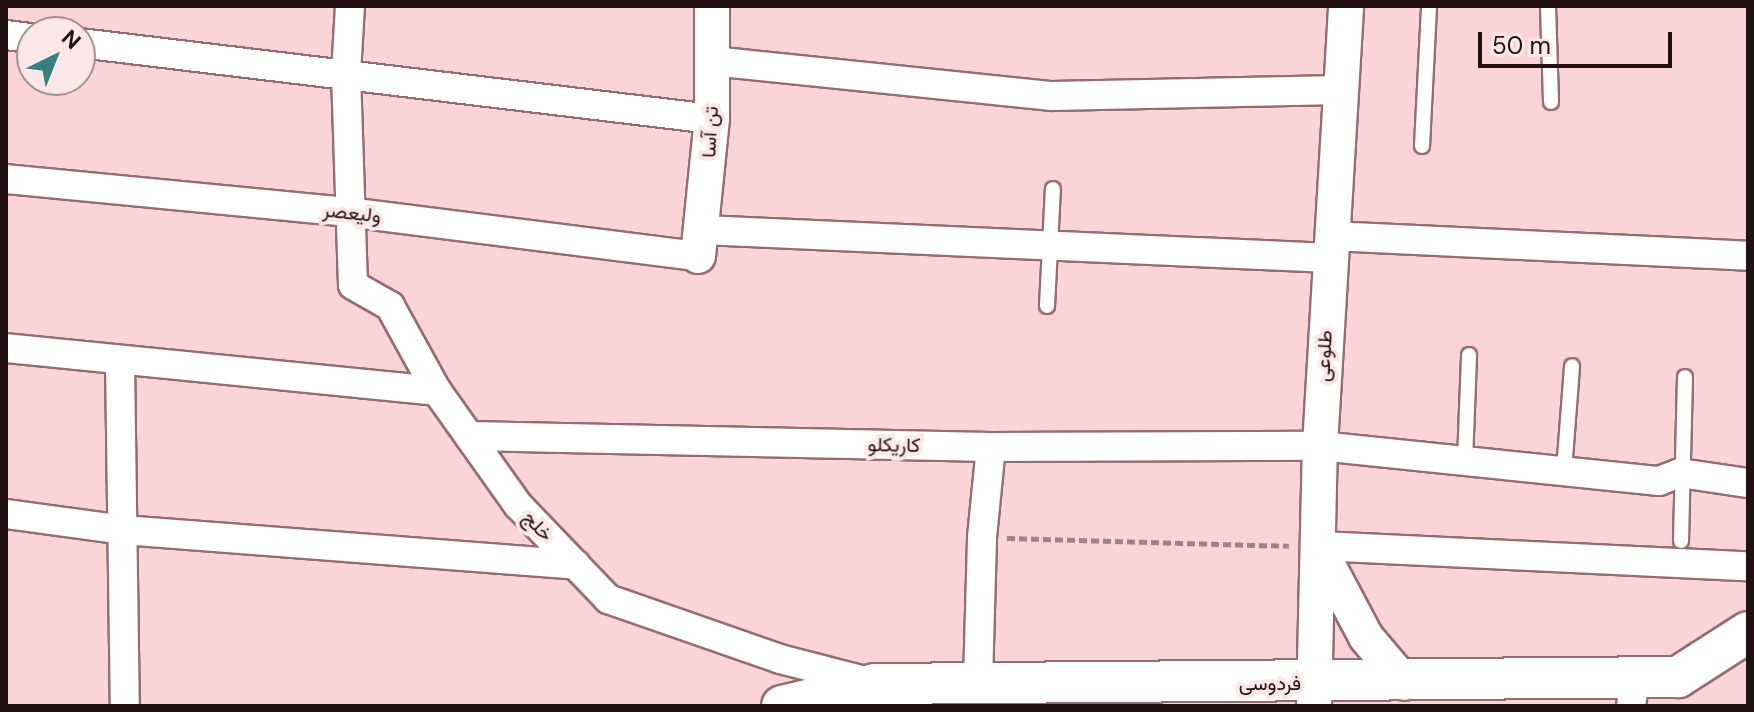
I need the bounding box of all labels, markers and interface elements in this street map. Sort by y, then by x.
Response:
north arrow [16,16,96,96]
scale bar [1482,16,1676,66]
text: N [56,23,87,56]
text: 50 m [1492,30,1551,61]
street label: تن آسا [697,106,723,158]
street label: ولیعصر [322,198,382,228]
street label: طلوعی [1311,330,1337,382]
street label: کاریکلو [867,433,921,457]
street label: خلج [518,506,558,546]
street label: فردوسی [1239,671,1301,695]

